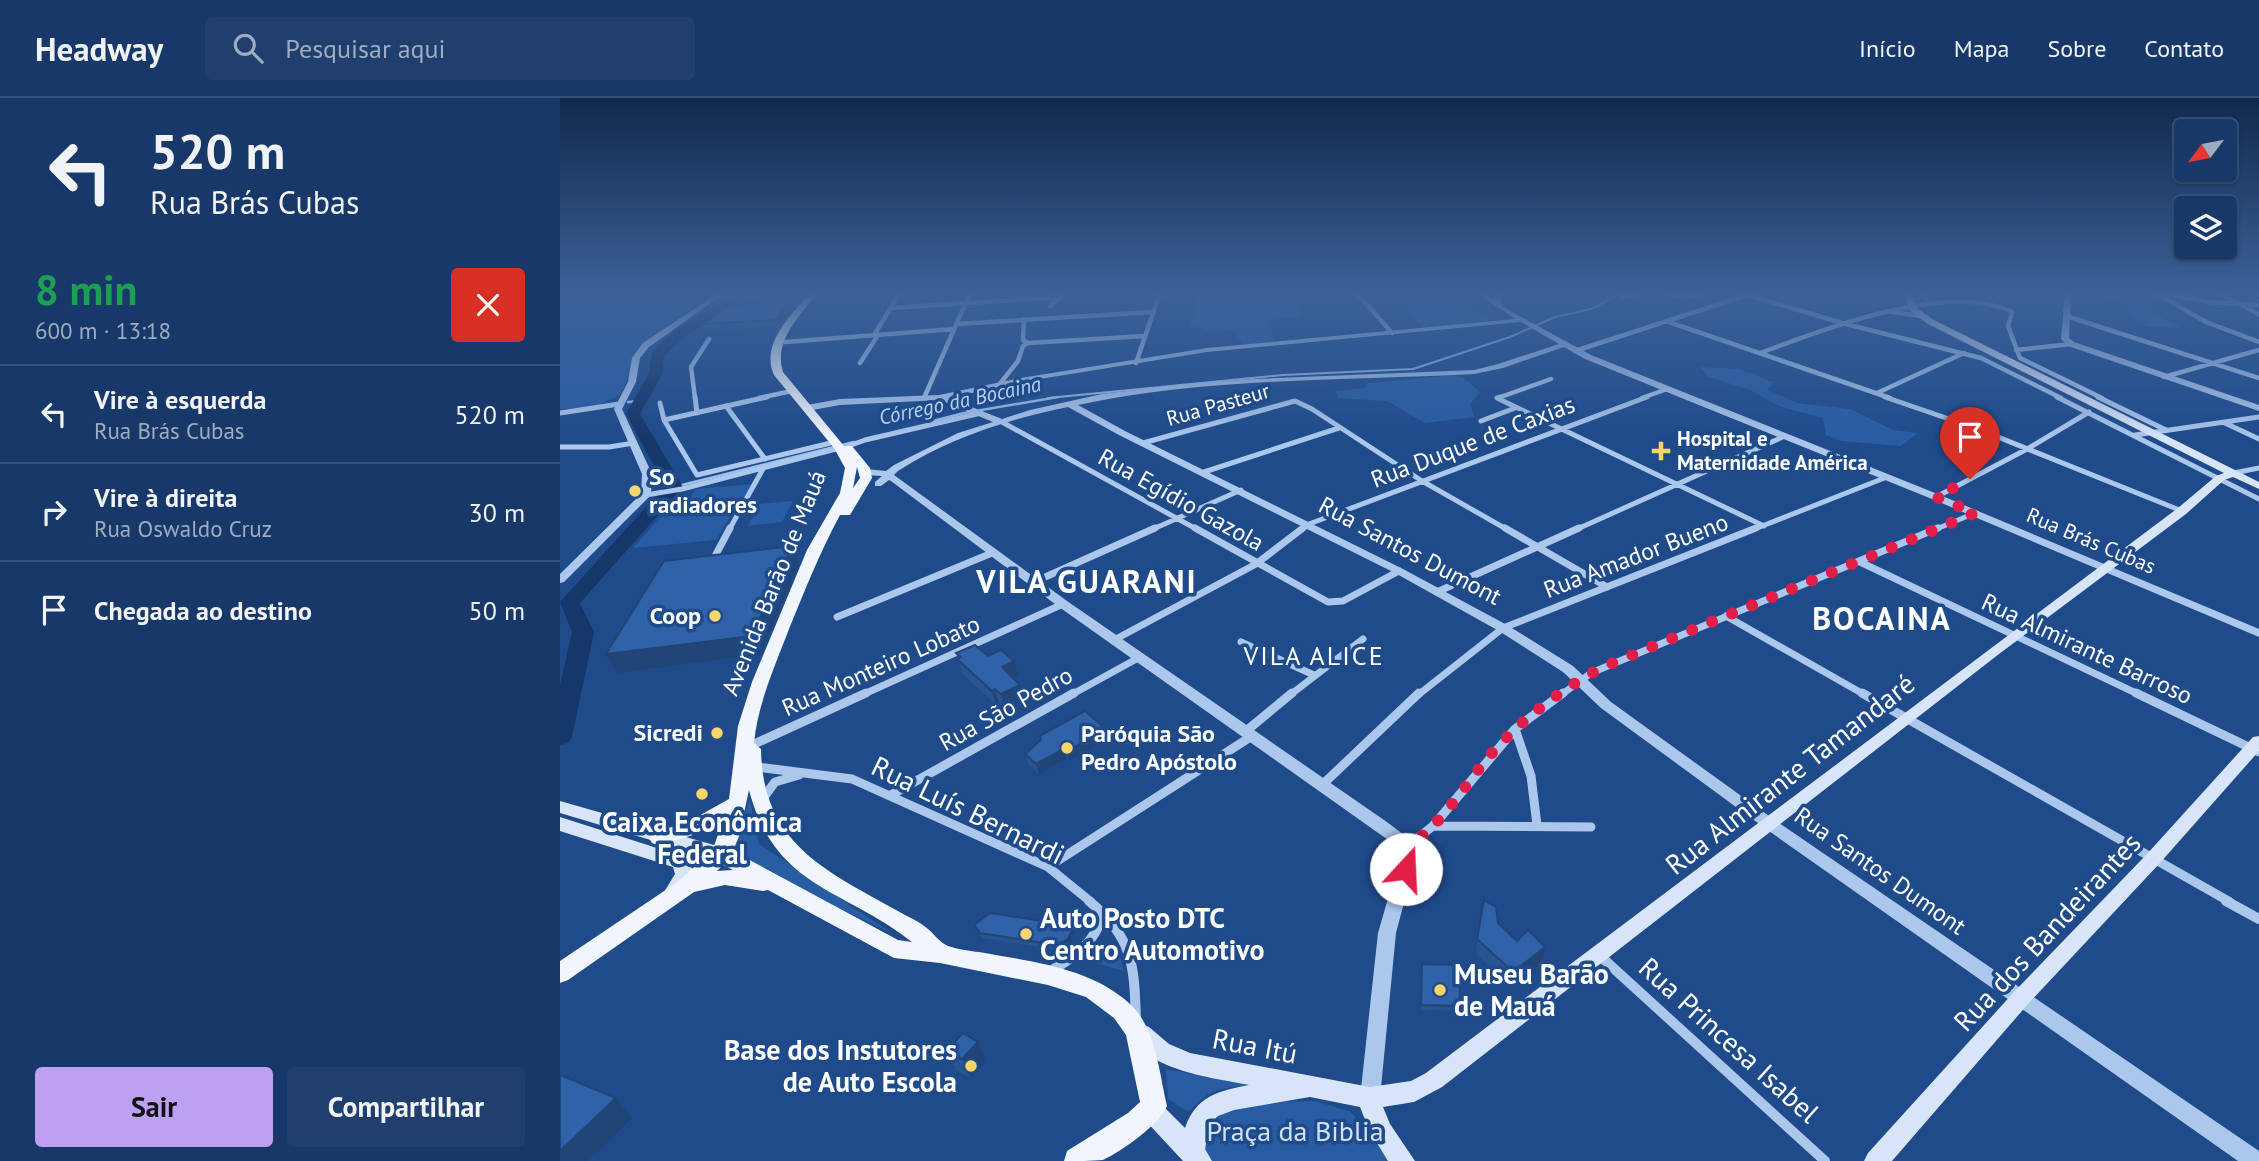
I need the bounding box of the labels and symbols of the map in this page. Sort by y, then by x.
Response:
north arrow [2174,119,2236,182]
water label: Córrego da Bocaina [876,370,1044,431]
street label: Rua Pasteur [1163,377,1272,432]
street label: Rua Duque de Caxias [1367,388,1579,495]
pin [1940,407,2000,479]
place label: Hospital e Maternidade América [1677,425,1868,476]
street label: Rua Egídio Gazola [1093,441,1270,558]
marker: Hospital e Maternidade América [1651,441,1671,461]
place label: So radiadores [649,461,757,520]
street label: Avenida Barão de Mauá [714,466,833,700]
marker: So radiadores [627,483,643,499]
street label: Rua Santos Dumont [1314,489,1507,612]
street label: Rua Brás Cubas [2023,501,2160,580]
street label: Rua Amador Bueno [1539,506,1733,605]
district label: VILA GUARANI [975,560,1198,602]
street label: Rua Almirante Barroso [1977,586,2198,711]
district label: BOCAINA [1812,597,1952,639]
place label: Coop [650,600,701,631]
marker: Coop [707,608,723,624]
street label: Rua Monteiro Lobato [777,608,985,723]
district label: VILA ALICE [1242,639,1385,672]
street label: Rua São Pedro [934,659,1078,758]
street label: Rua Almirante Tamandaré [1657,665,1922,883]
place label: Sicredi [633,717,703,748]
place label: Paróquia São Pedro Apóstolo [1081,718,1237,777]
marker: Sicredi [709,725,725,741]
marker: Paróquia São Pedro Apóstolo [1059,740,1075,756]
street label: Rua Luís Bernardi [866,747,1071,872]
marker: Caixa Econômica Federal [694,786,710,802]
street label: Rua Santos Dumont [1788,800,1972,941]
place label: Caixa Econômica Federal [602,803,802,872]
street label: Rua dos Bandeirantes [1945,825,2148,1039]
position arrow [1369,832,1443,906]
place label: Auto Posto DTC Centro Automotivo [1040,899,1264,968]
marker: Auto Posto DTC Centro Automotivo [1018,926,1034,942]
street label: Rua Princesa Isabel [1631,949,1827,1131]
place label: Museu Barão de Mauá [1454,955,1609,1024]
marker: Museu Barão de Mauá [1432,982,1448,998]
street label: Rua Itú [1210,1019,1301,1072]
place label: Base dos Instutores de Auto Escola [724,1031,957,1100]
marker: Base dos Instutores de Auto Escola [963,1058,979,1074]
park label: Praça da Biblia [1206,1112,1384,1149]

